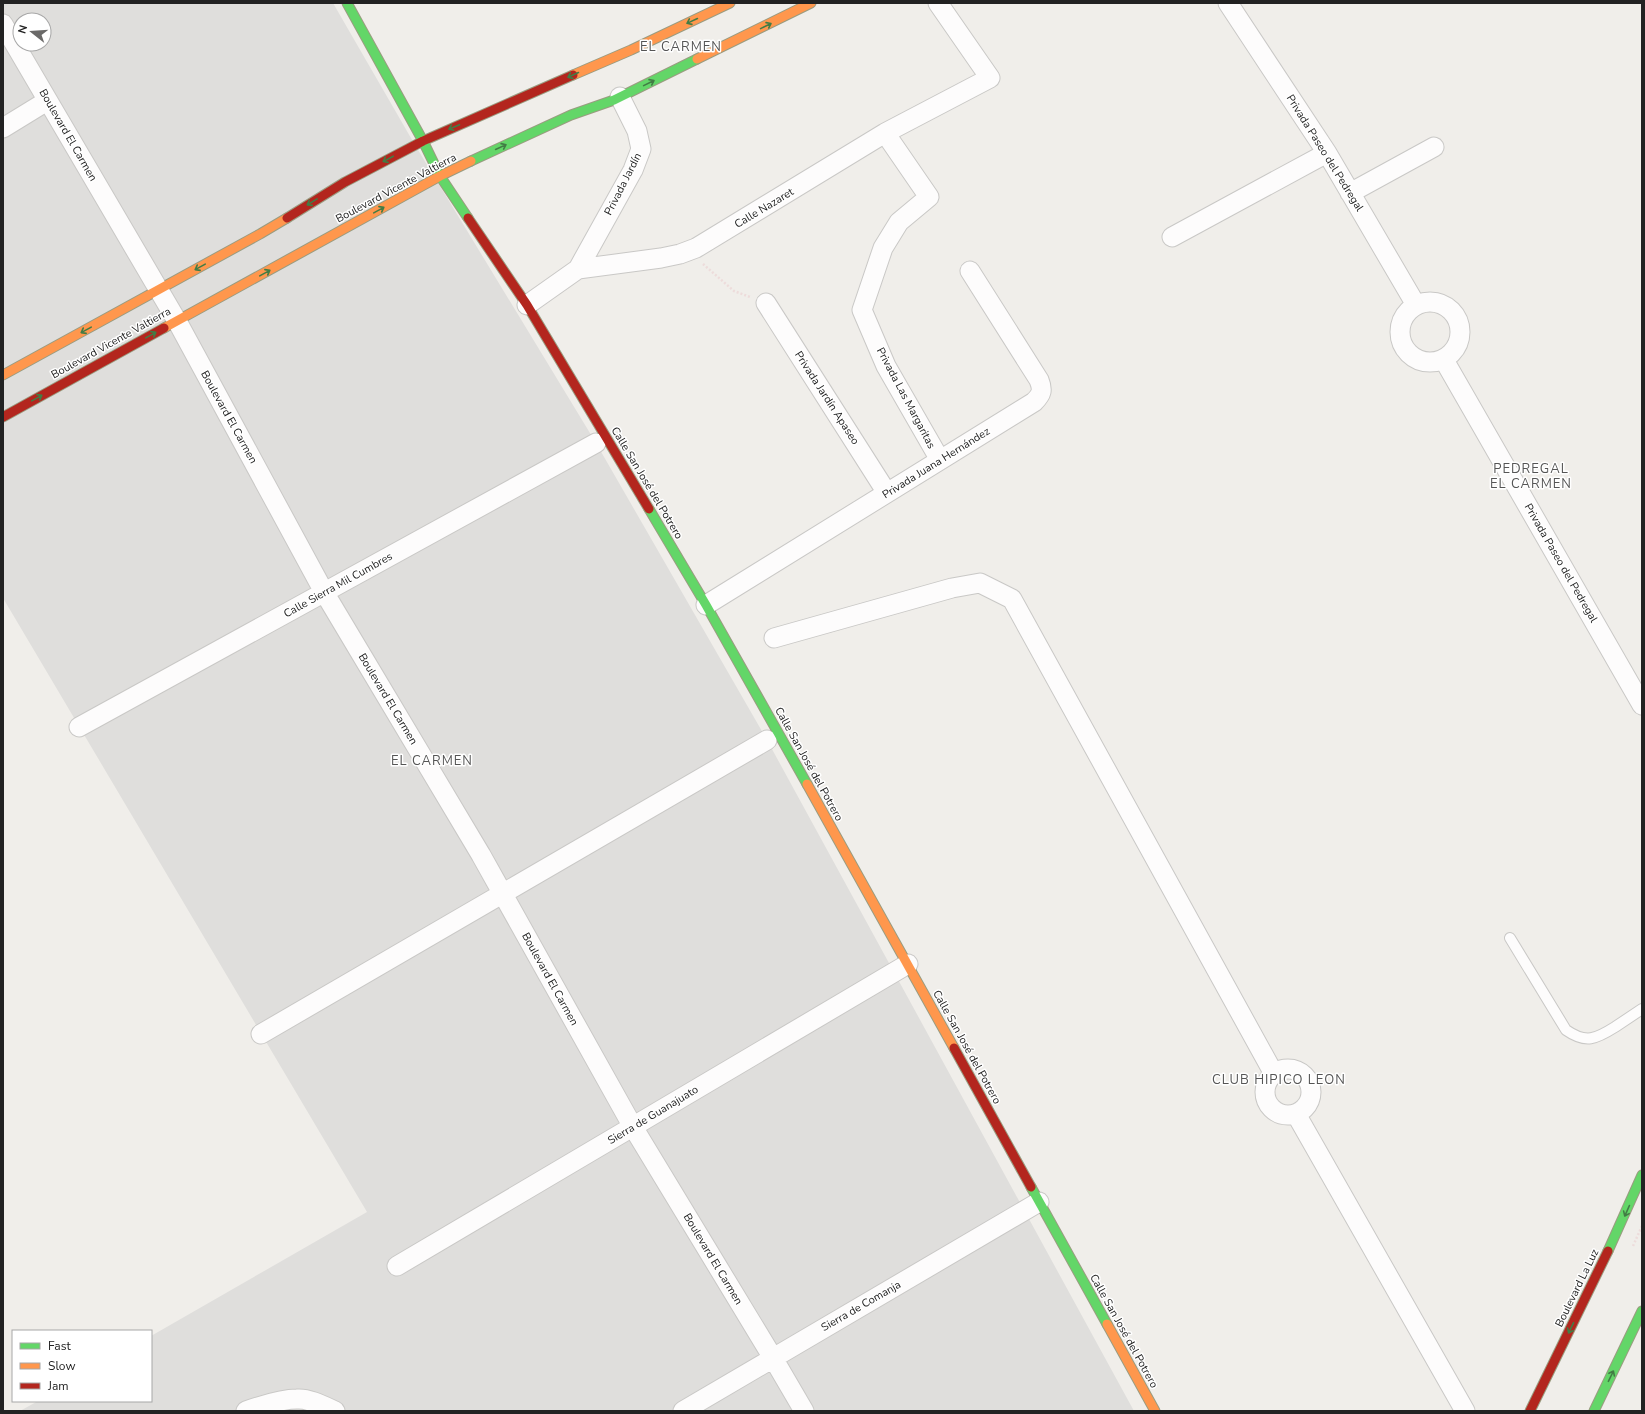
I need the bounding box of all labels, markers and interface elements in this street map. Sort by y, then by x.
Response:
north arrow [12,12,52,52]
one-way arrow [686,18,698,25]
one-way arrow [760,22,772,29]
text: N [15,23,31,35]
district label: EL CARMEN [640,38,722,56]
one-way arrow [568,72,580,80]
one-way arrow [643,79,655,86]
street label: Boulevard El Carmen [35,86,101,184]
street label: Privada Paseo del Pedregal [1283,92,1368,215]
one-way arrow [449,124,461,131]
one-way arrow [494,143,506,150]
street label: Boulevard Vicente Valtierra [333,150,459,226]
street label: Privada Jardín [601,150,645,218]
one-way arrow [383,156,395,163]
street label: Calle Nazaret [732,184,797,232]
one-way arrow [306,199,318,207]
one-way arrow [373,206,385,214]
one-way arrow [194,264,206,272]
one-way arrow [259,268,271,276]
street label: Boulevard Vicente Valtierra [48,304,174,382]
one-way arrow [80,327,92,335]
one-way arrow [145,330,157,338]
street label: Privada Las Margaritas [873,345,939,451]
street label: Privada Jardín Apaseo [791,348,863,448]
street label: Boulevard El Carmen [197,368,261,466]
one-way arrow [31,394,43,401]
street label: Calle San José del Potrero [608,424,686,542]
street label: Privada Juana Hernández [879,424,993,502]
district label: PEDREGAL EL CARMEN [1490,460,1572,493]
street label: Privada Paseo del Pedregal [1521,501,1602,626]
street label: Calle Sierra Mil Cumbres [281,549,395,621]
street label: Boulevard El Carmen [355,650,421,748]
street label: Calle San José del Potrero [771,704,847,824]
district label: EL CARMEN [391,752,473,770]
street label: Boulevard El Carmen [518,930,582,1028]
street label: Calle San José del Potrero [929,987,1005,1107]
district label: CLUB HIPICO LEON [1212,1071,1346,1089]
street label: Sierra de Guanajuato [605,1082,701,1148]
one-way arrow [1622,1204,1630,1216]
street label: Boulevard El Carmen [680,1210,746,1308]
street label: Boulevard La Luz [1552,1247,1602,1329]
street label: Calle San José del Potrero [1086,1271,1162,1391]
street label: Sierra de Comanja [818,1277,904,1335]
one-way arrow [1567,1322,1574,1334]
legend [12,1330,152,1402]
text: Fast [48,1338,71,1354]
text: Slow [48,1358,76,1374]
one-way arrow [1608,1370,1615,1382]
text: Jam [47,1378,69,1394]

